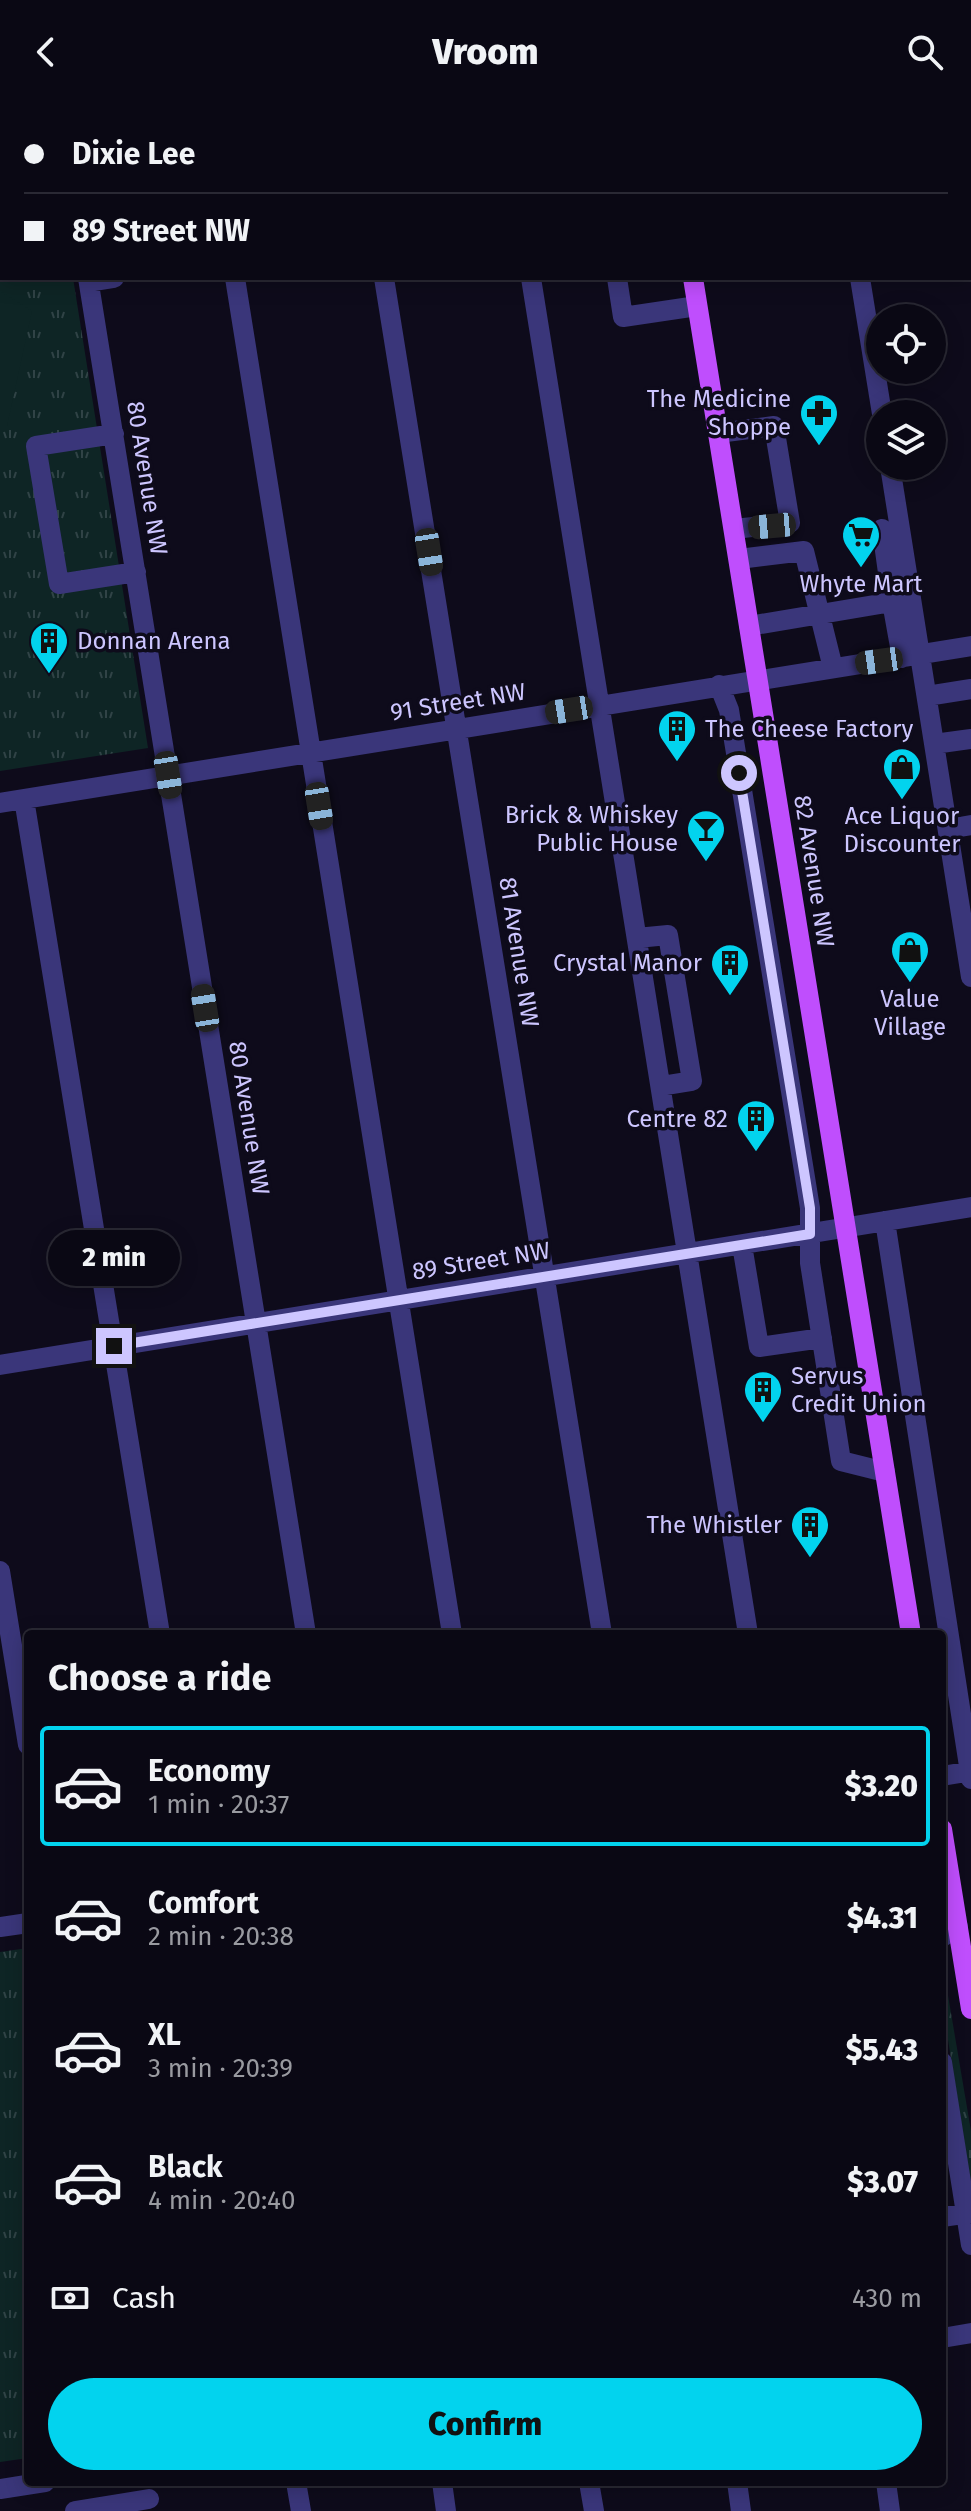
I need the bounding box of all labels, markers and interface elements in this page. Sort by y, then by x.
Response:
icon: back [24,30,68,74]
text: Vroom [432,30,539,74]
icon: search [903,30,947,74]
text: Dixie Lee [72,136,195,172]
text: 89 Street NW [72,213,250,249]
map controls [866,304,946,480]
button: locate [866,304,946,384]
place label: The Medicine Shoppe [647,385,791,441]
pharmacy icon: The Medicine Shoppe [798,392,840,447]
street label: 80 Avenue NW [121,399,173,557]
button: layers [866,400,946,480]
car [747,512,797,540]
supermarket icon: Whyte Mart [840,514,882,569]
car [413,526,445,578]
place label: Whyte Mart [800,570,923,598]
building icon: Donnan Arena [28,620,70,675]
place label: Donnan Arena [77,627,231,655]
car [854,646,904,676]
street label: 91 Street NW [388,677,528,727]
car [543,694,595,726]
building icon: The Cheese Factory [656,708,698,763]
place label: The Cheese Factory [705,715,913,743]
shop icon: Ace Liquor Discounter [881,746,923,801]
car [152,749,184,801]
route start [721,755,757,791]
car [303,780,335,832]
street label: 82 Avenue NW [788,793,840,949]
place label: Brick & Whiskey Public House [505,801,678,857]
place label: Ace Liquor Discounter [843,802,961,858]
bar icon: Brick & Whiskey Public House [685,808,727,863]
street label: 81 Avenue NW [493,875,545,1029]
shop icon: Value Village [889,929,931,984]
building icon: Crystal Manor [709,942,751,997]
place label: Crystal Manor [553,949,703,977]
car [189,982,221,1034]
place label: Value Village [874,985,946,1041]
street label: 80 Avenue NW [223,1039,275,1197]
building icon: Centre 82 [735,1098,777,1153]
place label: Centre 82 [626,1105,728,1133]
callout: 2 min [48,1230,180,1286]
street label: 89 Street NW [410,1236,552,1286]
text: 2 min [82,1242,146,1273]
route end [96,1328,132,1364]
place label: Servus Credit Union [791,1362,927,1418]
building icon: Servus Credit Union [742,1369,784,1424]
building icon: The Whistler [789,1504,831,1559]
place label: The Whistler [647,1511,783,1539]
text: Choose a ride [48,1656,271,1700]
icon: car [52,1750,124,1822]
text: Economy [148,1753,270,1789]
text: $3.20 [845,1768,918,1804]
text: 1 min · 20:37 [148,1789,289,1820]
icon: car [52,1882,124,1954]
text: Comfort [148,1885,259,1921]
text: $4.31 [847,1900,918,1936]
text: 2 min · 20:38 [148,1921,294,1952]
icon: car [52,2014,124,2086]
text: XL [148,2017,181,2053]
text: $5.43 [846,2032,918,2068]
text: 3 min · 20:39 [148,2053,293,2084]
icon: car [52,2146,124,2218]
text: Black [148,2149,223,2185]
text: $3.07 [847,2164,918,2200]
text: 4 min · 20:40 [148,2185,295,2216]
icon: cash [48,2276,92,2320]
text: Cash [112,2280,176,2316]
text: 430 m [852,2283,922,2314]
button: Confirm [48,2378,922,2470]

